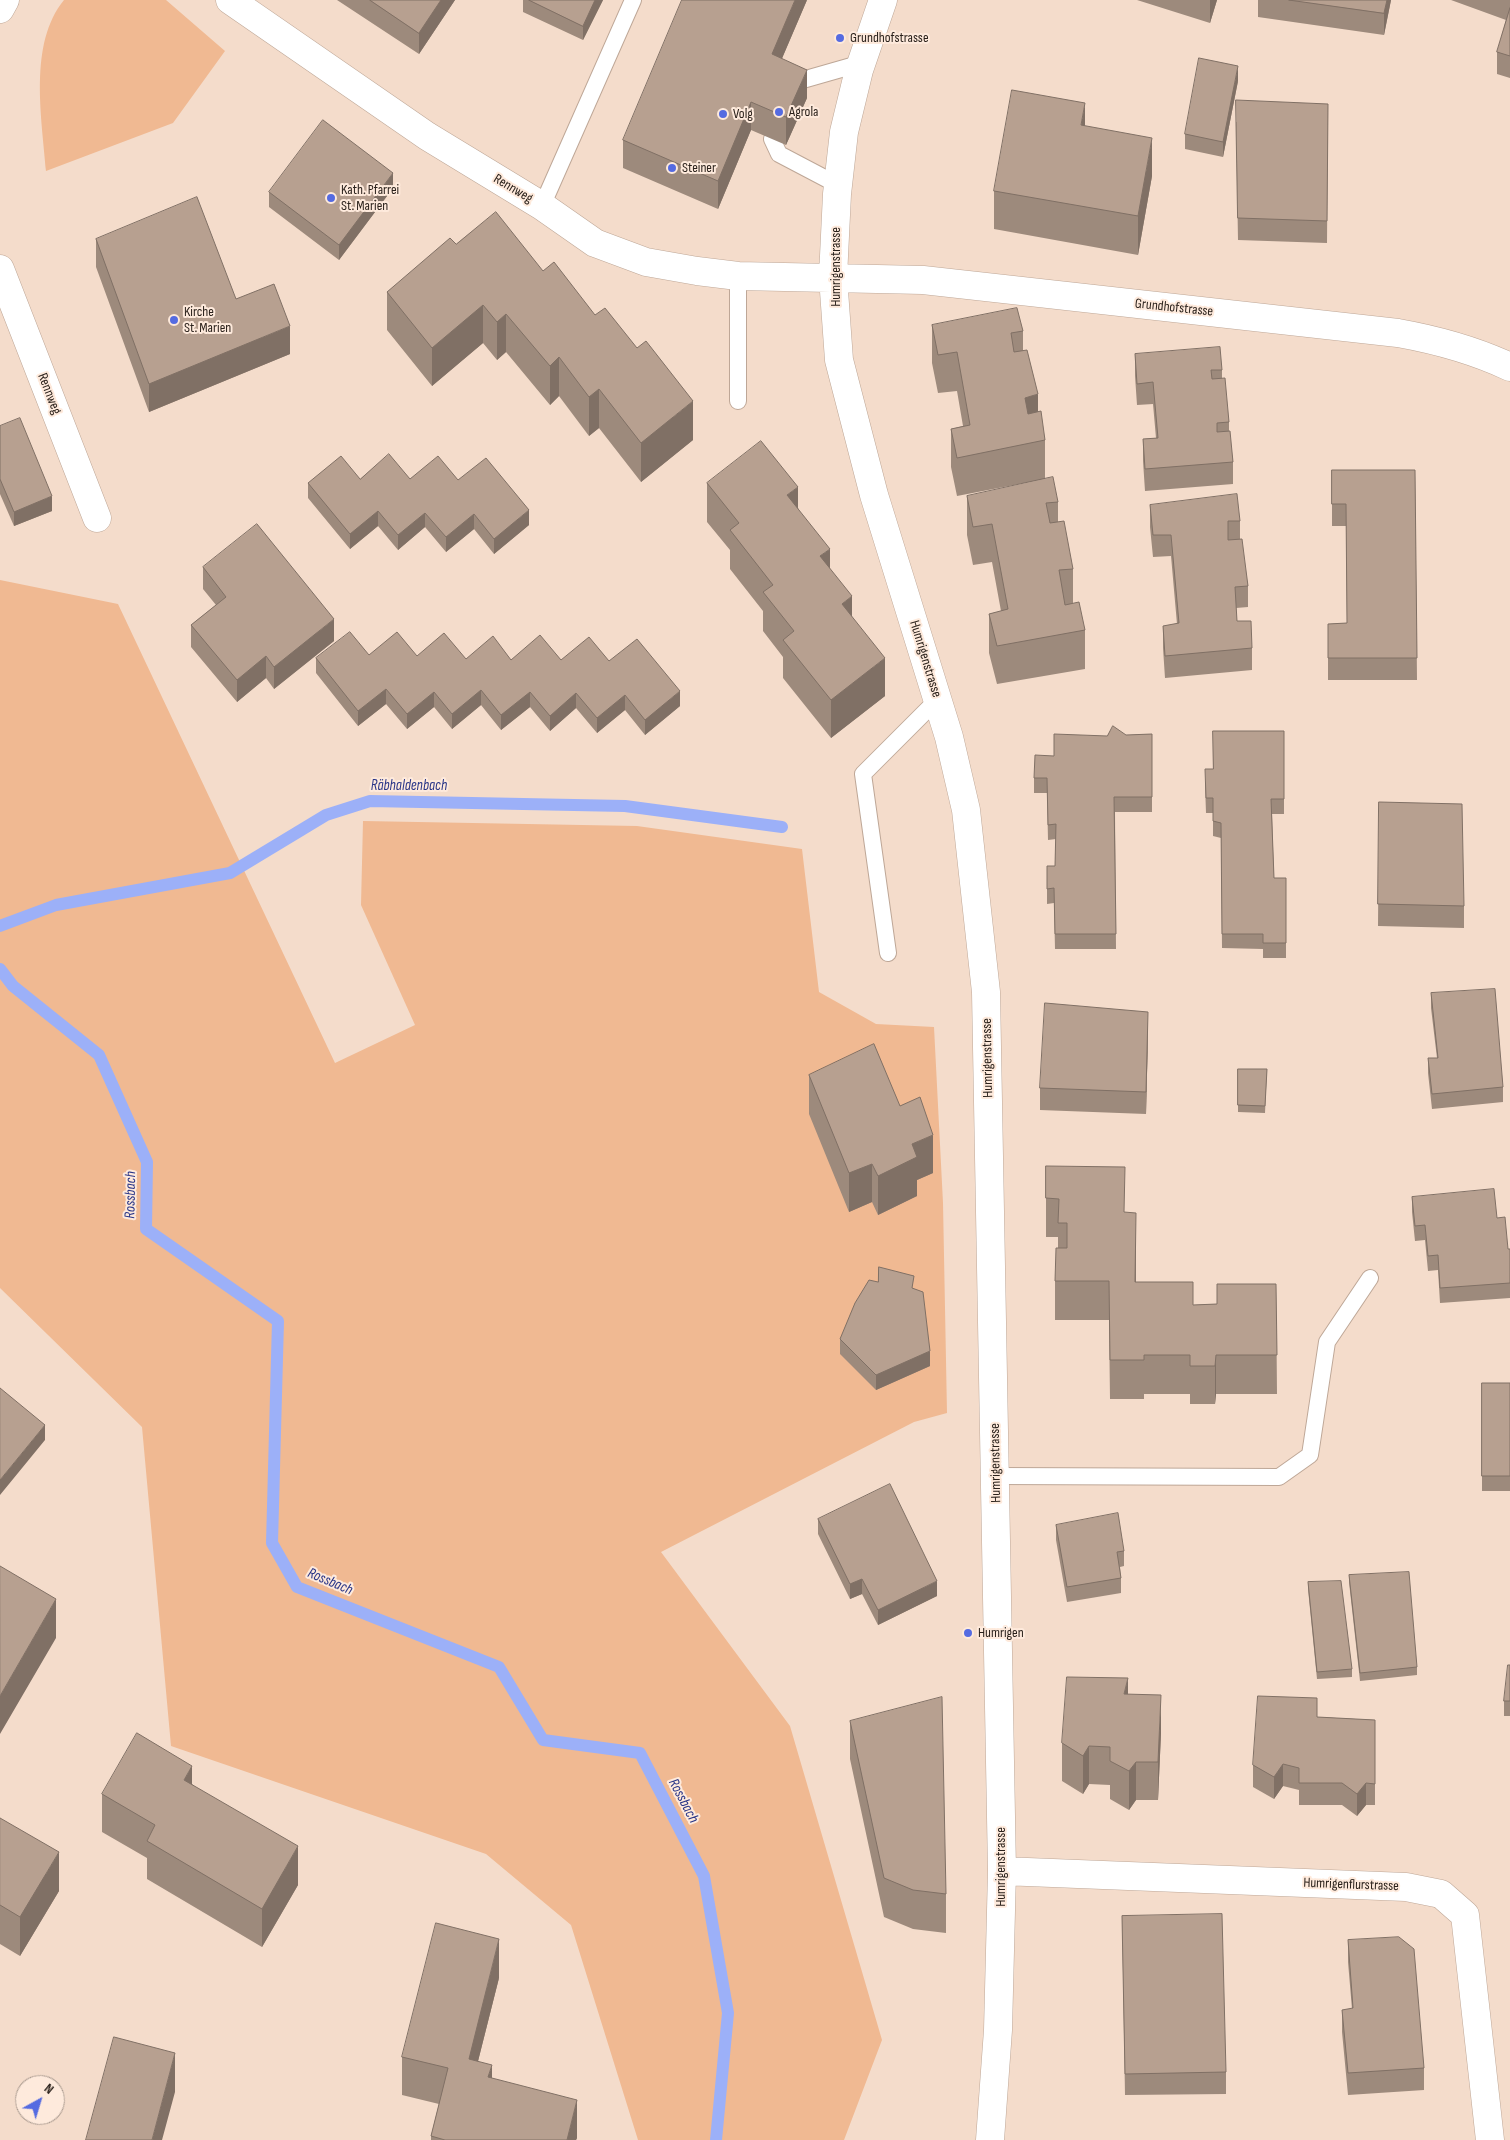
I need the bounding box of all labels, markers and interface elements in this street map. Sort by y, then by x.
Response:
place label: Grundhofstrasse [850,30,929,46]
marker: Grundhofstrasse [834,32,846,44]
place label: Agrola [789,104,818,120]
place label: Volg [733,106,753,122]
marker: Agrola [773,106,785,118]
marker: Volg [717,108,729,120]
place label: Steiner [682,160,716,176]
marker: Steiner [666,162,678,174]
street label: Rennweg [490,171,536,207]
place label: Kath. Pfarrei St. Marien [341,182,399,214]
marker: Kath. Pfarrei St. Marien [325,192,337,204]
street label: Humrigenstrasse [828,227,844,307]
street label: Grundhofstrasse [1134,296,1214,320]
place label: Kirche St. Marien [184,304,231,336]
marker: Kirche St. Marien [168,314,180,326]
street label: Rennweg [33,371,65,417]
street label: Humrigenstrasse [905,618,945,700]
water label: Räbhaldenbach [371,777,447,795]
street label: Humrigenstrasse [979,1018,997,1098]
water label: Rossbach [122,1171,140,1219]
street label: Humrigenstrasse [987,1423,1005,1503]
water label: Rossbach [305,1564,355,1600]
place label: Humrigen [978,1625,1024,1641]
marker: Humrigen [962,1627,974,1639]
water label: Rossbach [664,1776,702,1826]
street label: Humrigenstrasse [993,1827,1009,1907]
street label: Humrigenflurstrasse [1303,1875,1399,1895]
north arrow [15,2075,65,2125]
text: N [41,2080,57,2098]

